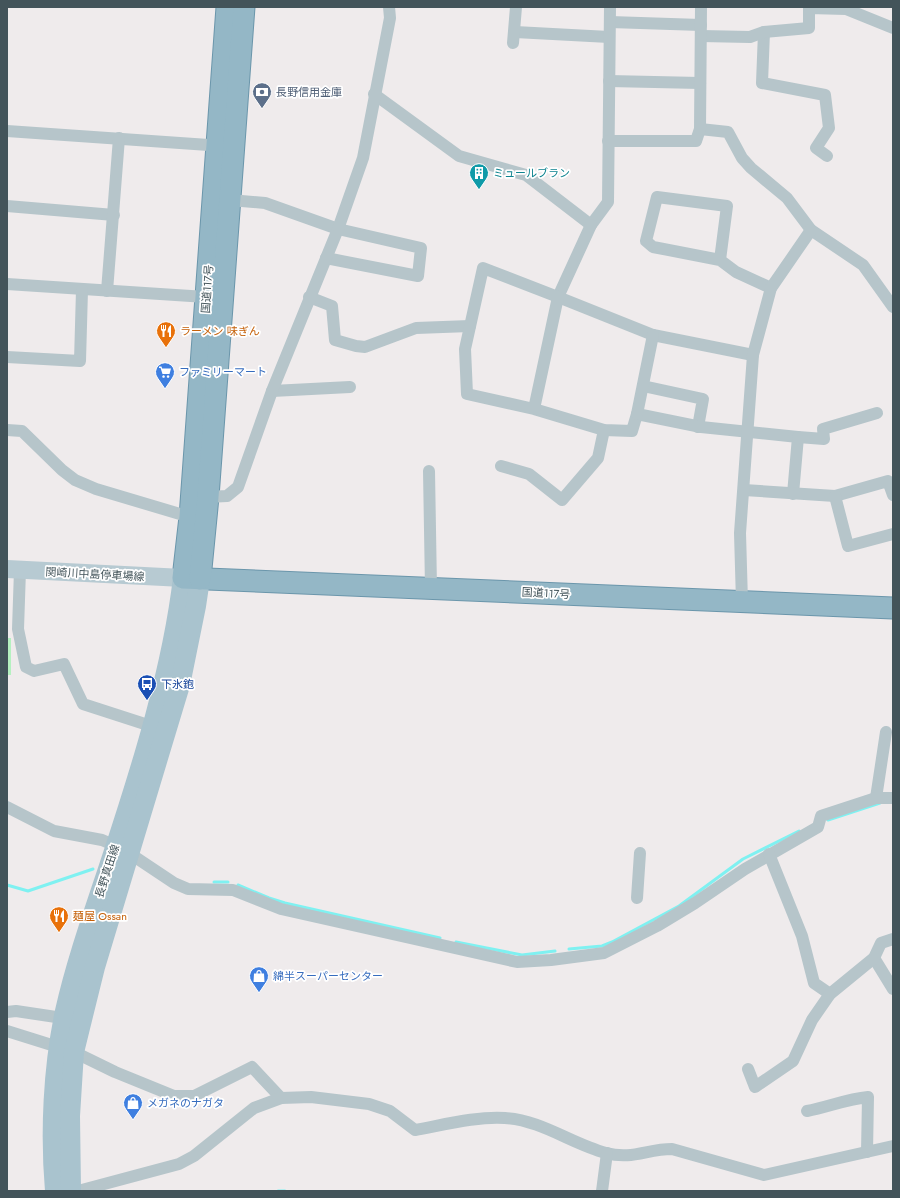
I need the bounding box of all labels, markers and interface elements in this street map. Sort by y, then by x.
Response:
bank icon: 長野信用金庫 [251,81,273,109]
place label: 長野信用金庫 [276,84,342,100]
building icon: ミュールブラン [468,162,490,190]
place label: ミュールブラン [493,165,570,181]
street label: 国道117号 [197,264,217,314]
restaurant icon: ラーメン 味ぎん [155,320,177,348]
place label: ラーメン 味ぎん [180,323,260,339]
supermarket icon: ファミリーマート [154,361,176,389]
place label: ファミリーマート [179,364,267,380]
street label: 関崎川中島停車場線 [45,563,145,585]
street label: 国道117号 [521,584,571,602]
bus stop icon: 下氷鉋 [136,673,158,701]
place label: 下氷鉋 [161,676,194,692]
street label: 長野真田線 [91,842,123,900]
restaurant icon: 麺屋 Ossan [48,905,70,933]
place label: 麺屋 Ossan [73,908,127,924]
shop icon: 綿半スーパーセンター [248,965,270,993]
place label: 綿半スーパーセンター [273,968,383,984]
shop icon: メガネのナガタ [122,1092,144,1120]
place label: メガネのナガタ [147,1095,224,1111]

